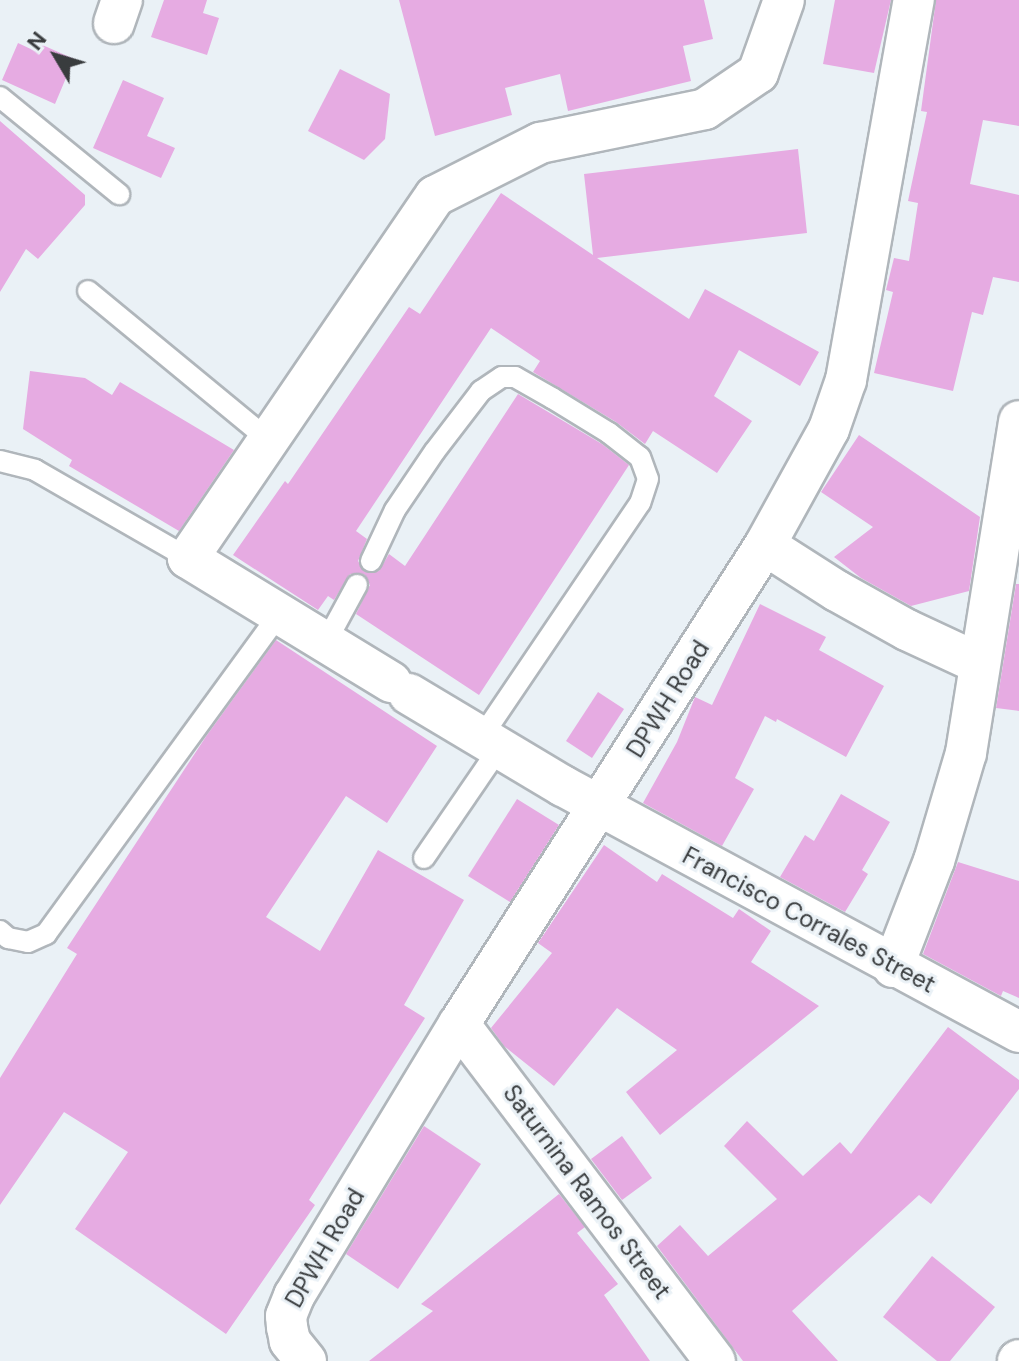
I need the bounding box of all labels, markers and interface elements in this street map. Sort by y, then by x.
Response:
north arrow [16,16,96,96]
text: N [20,26,53,56]
street label: DPWH Road [621,635,715,763]
street label: Francisco Corrales Street [678,841,940,999]
street label: Saturnina Ramos Street [497,1079,677,1305]
street label: DPWH Road [279,1184,371,1312]

